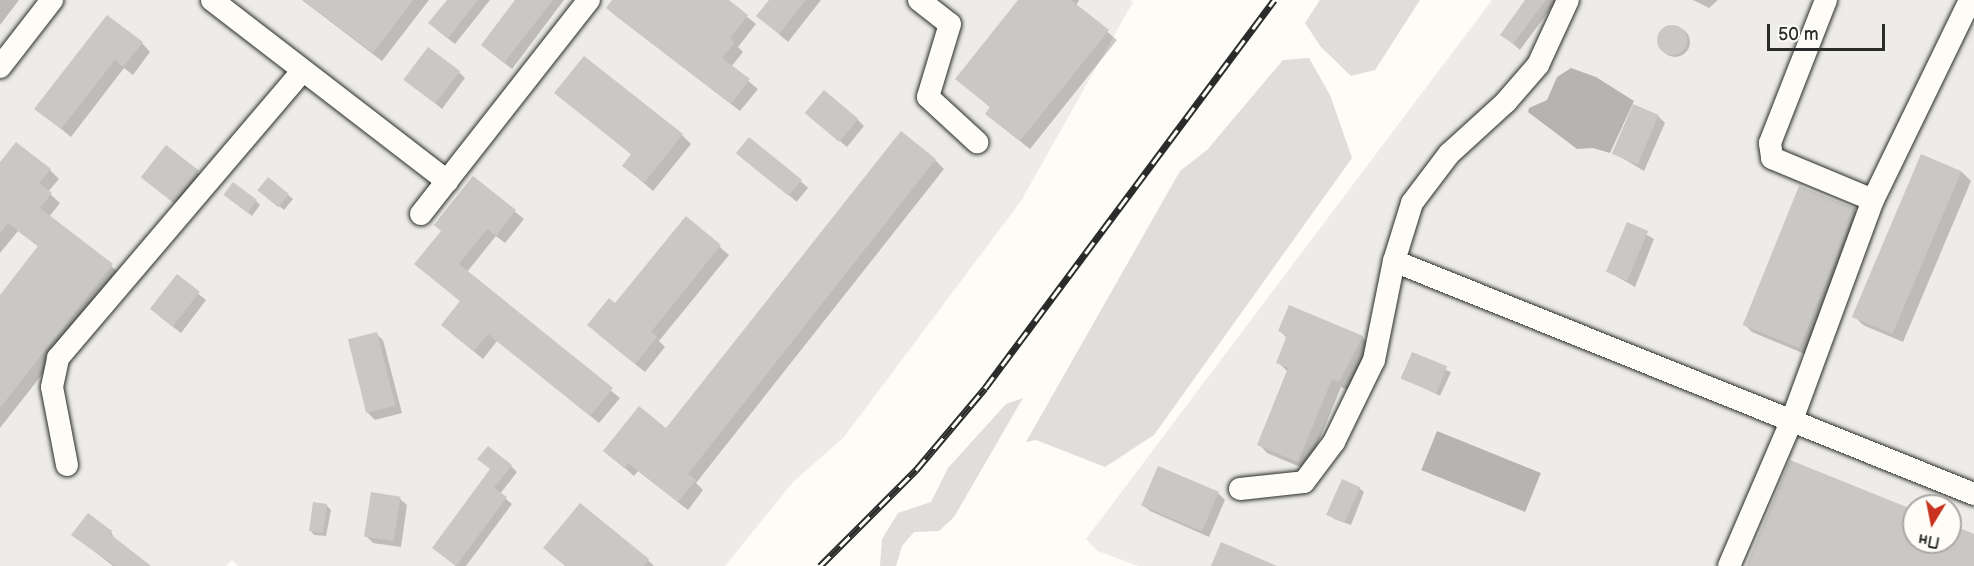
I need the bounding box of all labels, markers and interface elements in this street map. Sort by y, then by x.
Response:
scale bar [1770,12,1888,50]
text: 50 m [1778,24,1819,45]
north arrow [1902,494,1962,554]
text: Пн [1917,529,1941,551]

